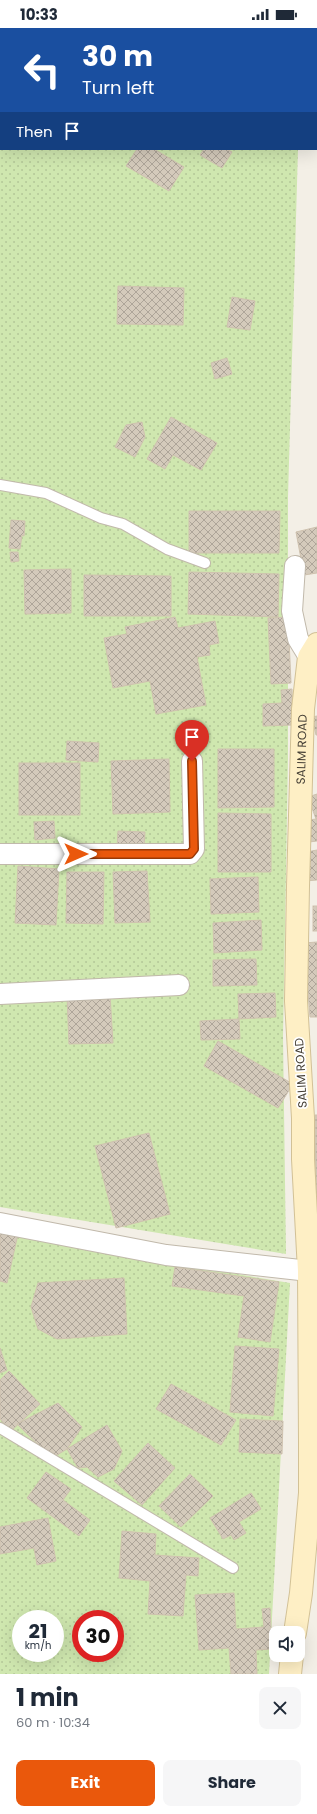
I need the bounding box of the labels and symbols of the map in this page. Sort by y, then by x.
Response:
street label: SALIM ROAD [292,714,311,785]
pin [175,720,209,761]
position arrow [55,833,97,875]
street label: SALIM ROAD [290,1038,311,1108]
speed limit sign: 30 [72,1610,124,1662]

